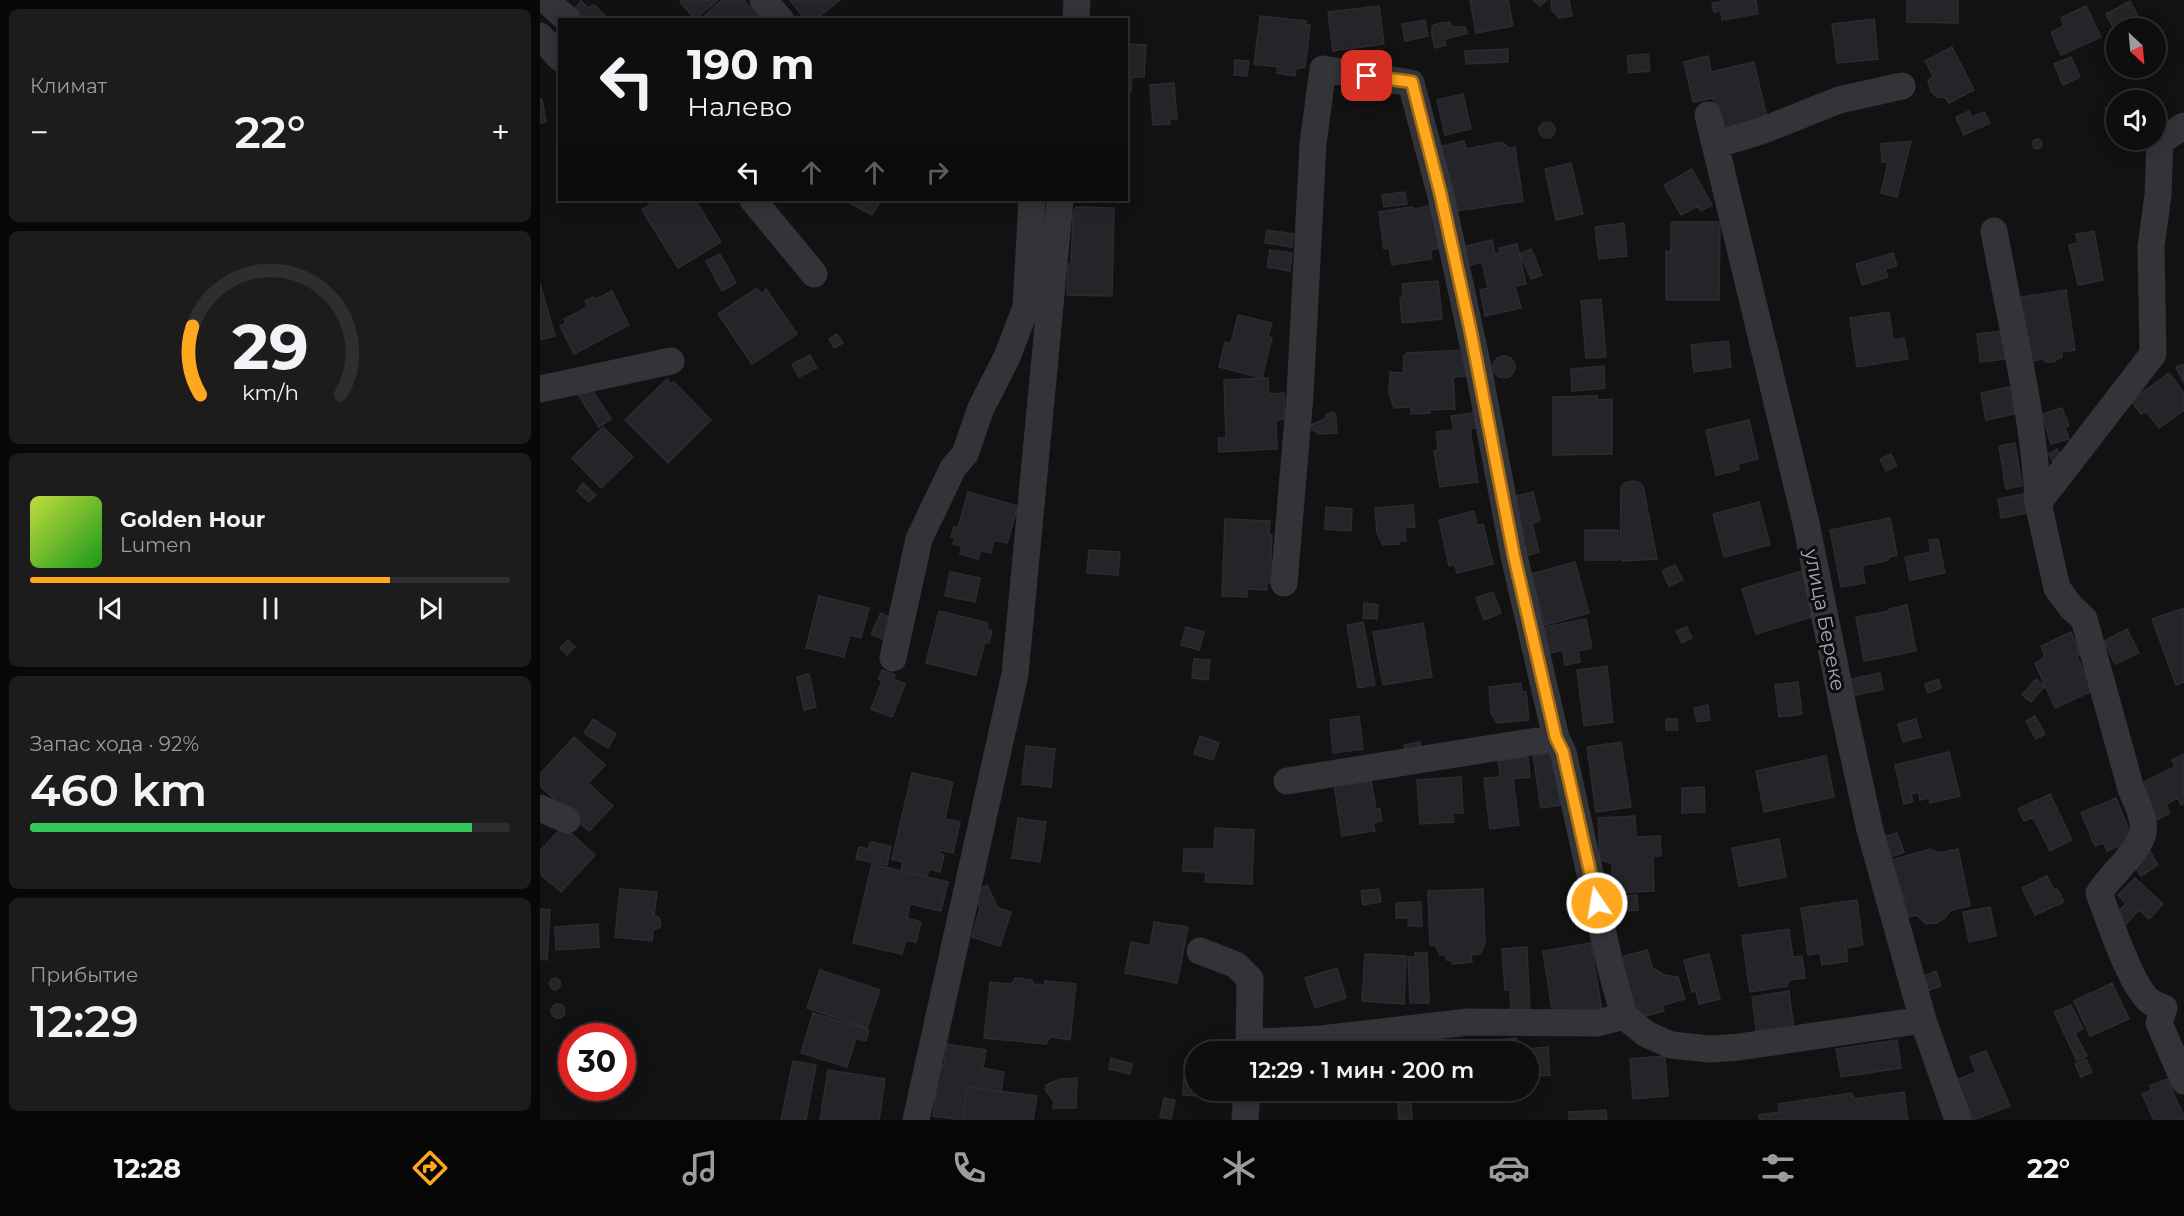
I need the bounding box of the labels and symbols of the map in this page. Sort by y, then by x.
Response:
north arrow [2106,18,2166,78]
pin [1341,50,1392,101]
street label: улица Береке [1799,546,1851,693]
position arrow [1565,871,1629,935]
speed limit sign: 30 [558,1023,636,1101]

